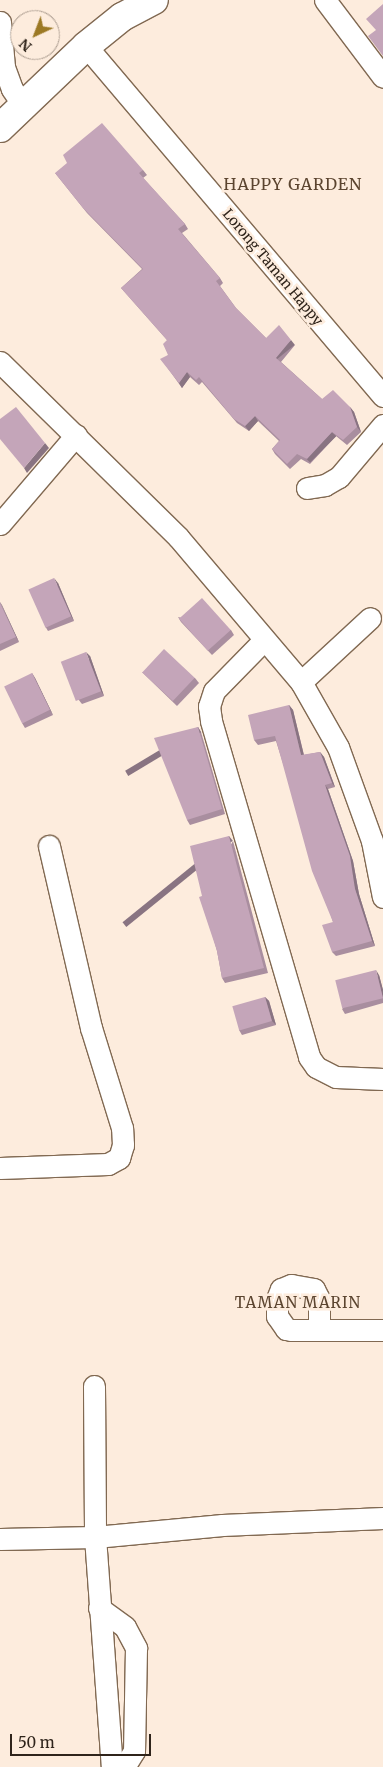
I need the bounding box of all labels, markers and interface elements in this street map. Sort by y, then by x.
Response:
north arrow [10,10,60,60]
text: N [15,35,36,56]
district label: HAPPY GARDEN [222,174,364,194]
street label: Lorong Taman Happy [219,205,327,329]
district label: TAMAN MARIN [233,1294,363,1312]
scale bar [12,1724,154,1756]
text: 50 m [18,1733,55,1752]

